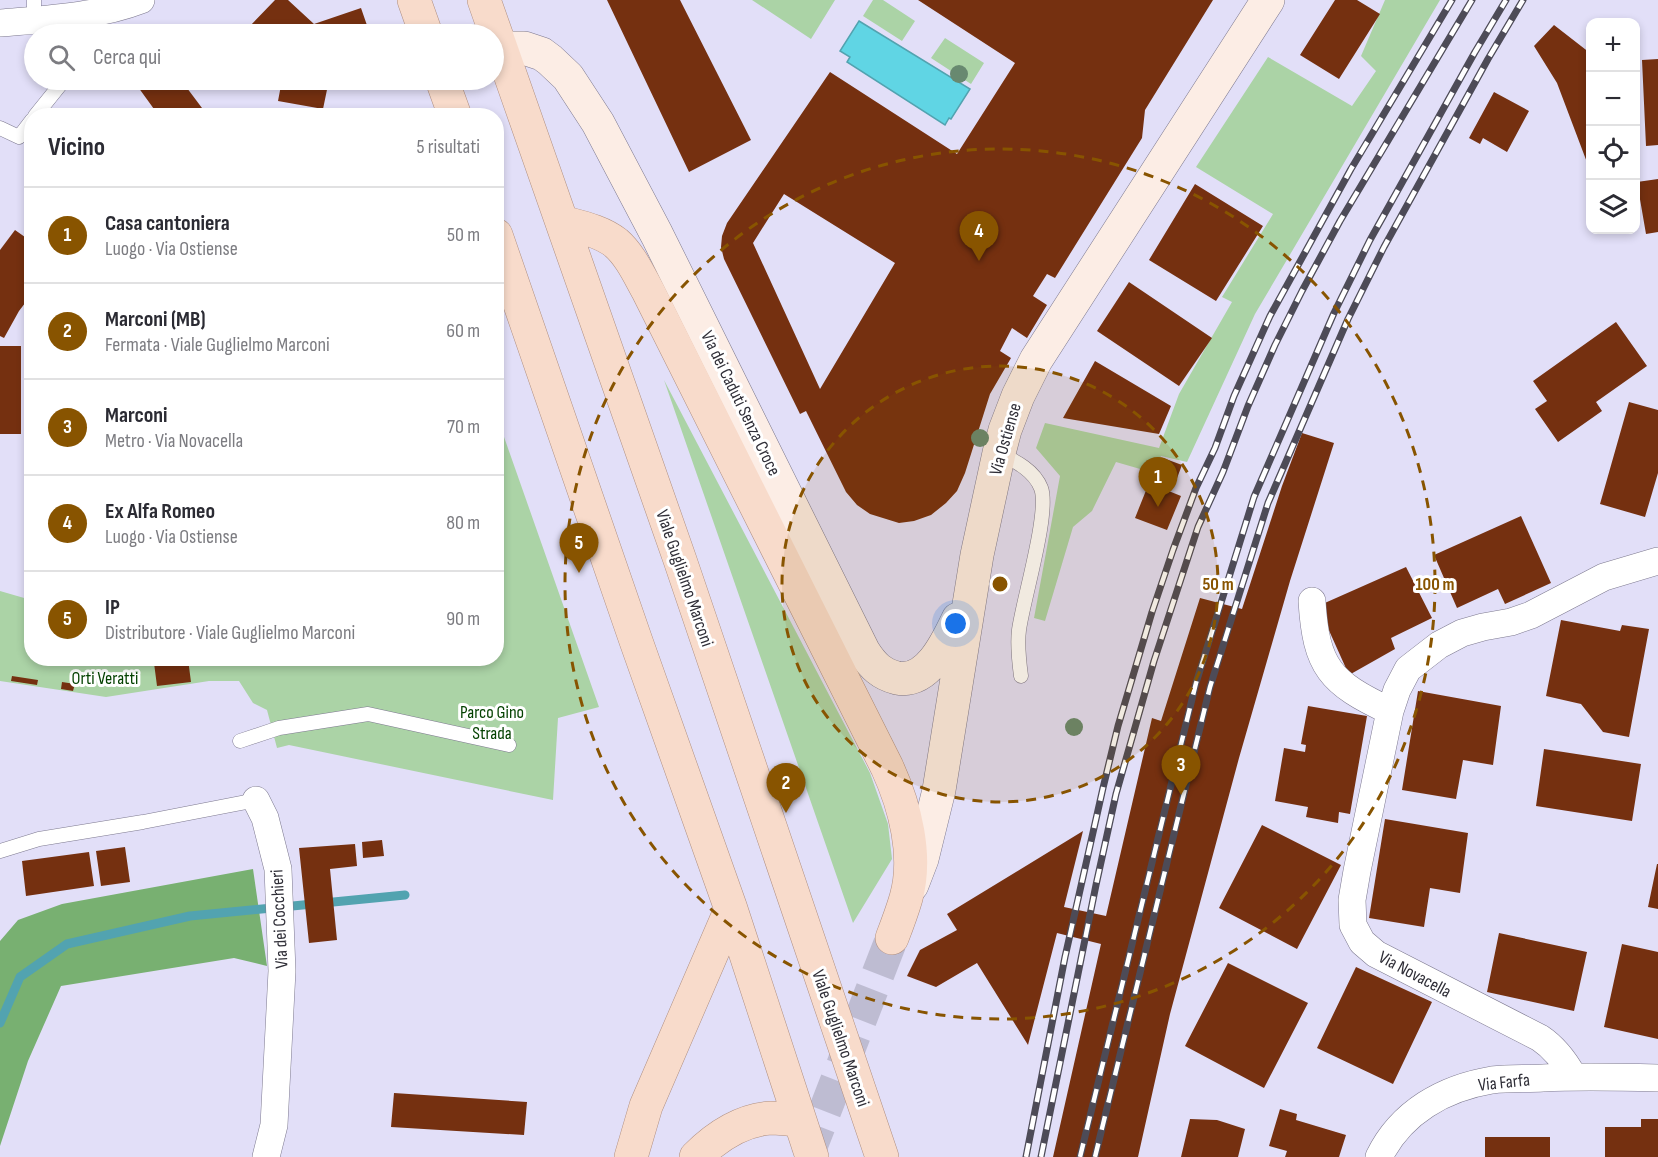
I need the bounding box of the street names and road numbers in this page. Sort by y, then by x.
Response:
street label: Via dei Caduti Senza Croce [696,327,785,479]
street label: Via Ostiense [985,401,1026,478]
street label: Viale Guglielmo Marconi [651,507,718,649]
street label: Via dei Cocchieri [266,869,293,969]
street label: Via Novacella [1375,947,1455,1002]
street label: Viale Guglielmo Marconi [807,967,874,1109]
street label: Via Farfa [1477,1069,1531,1096]

